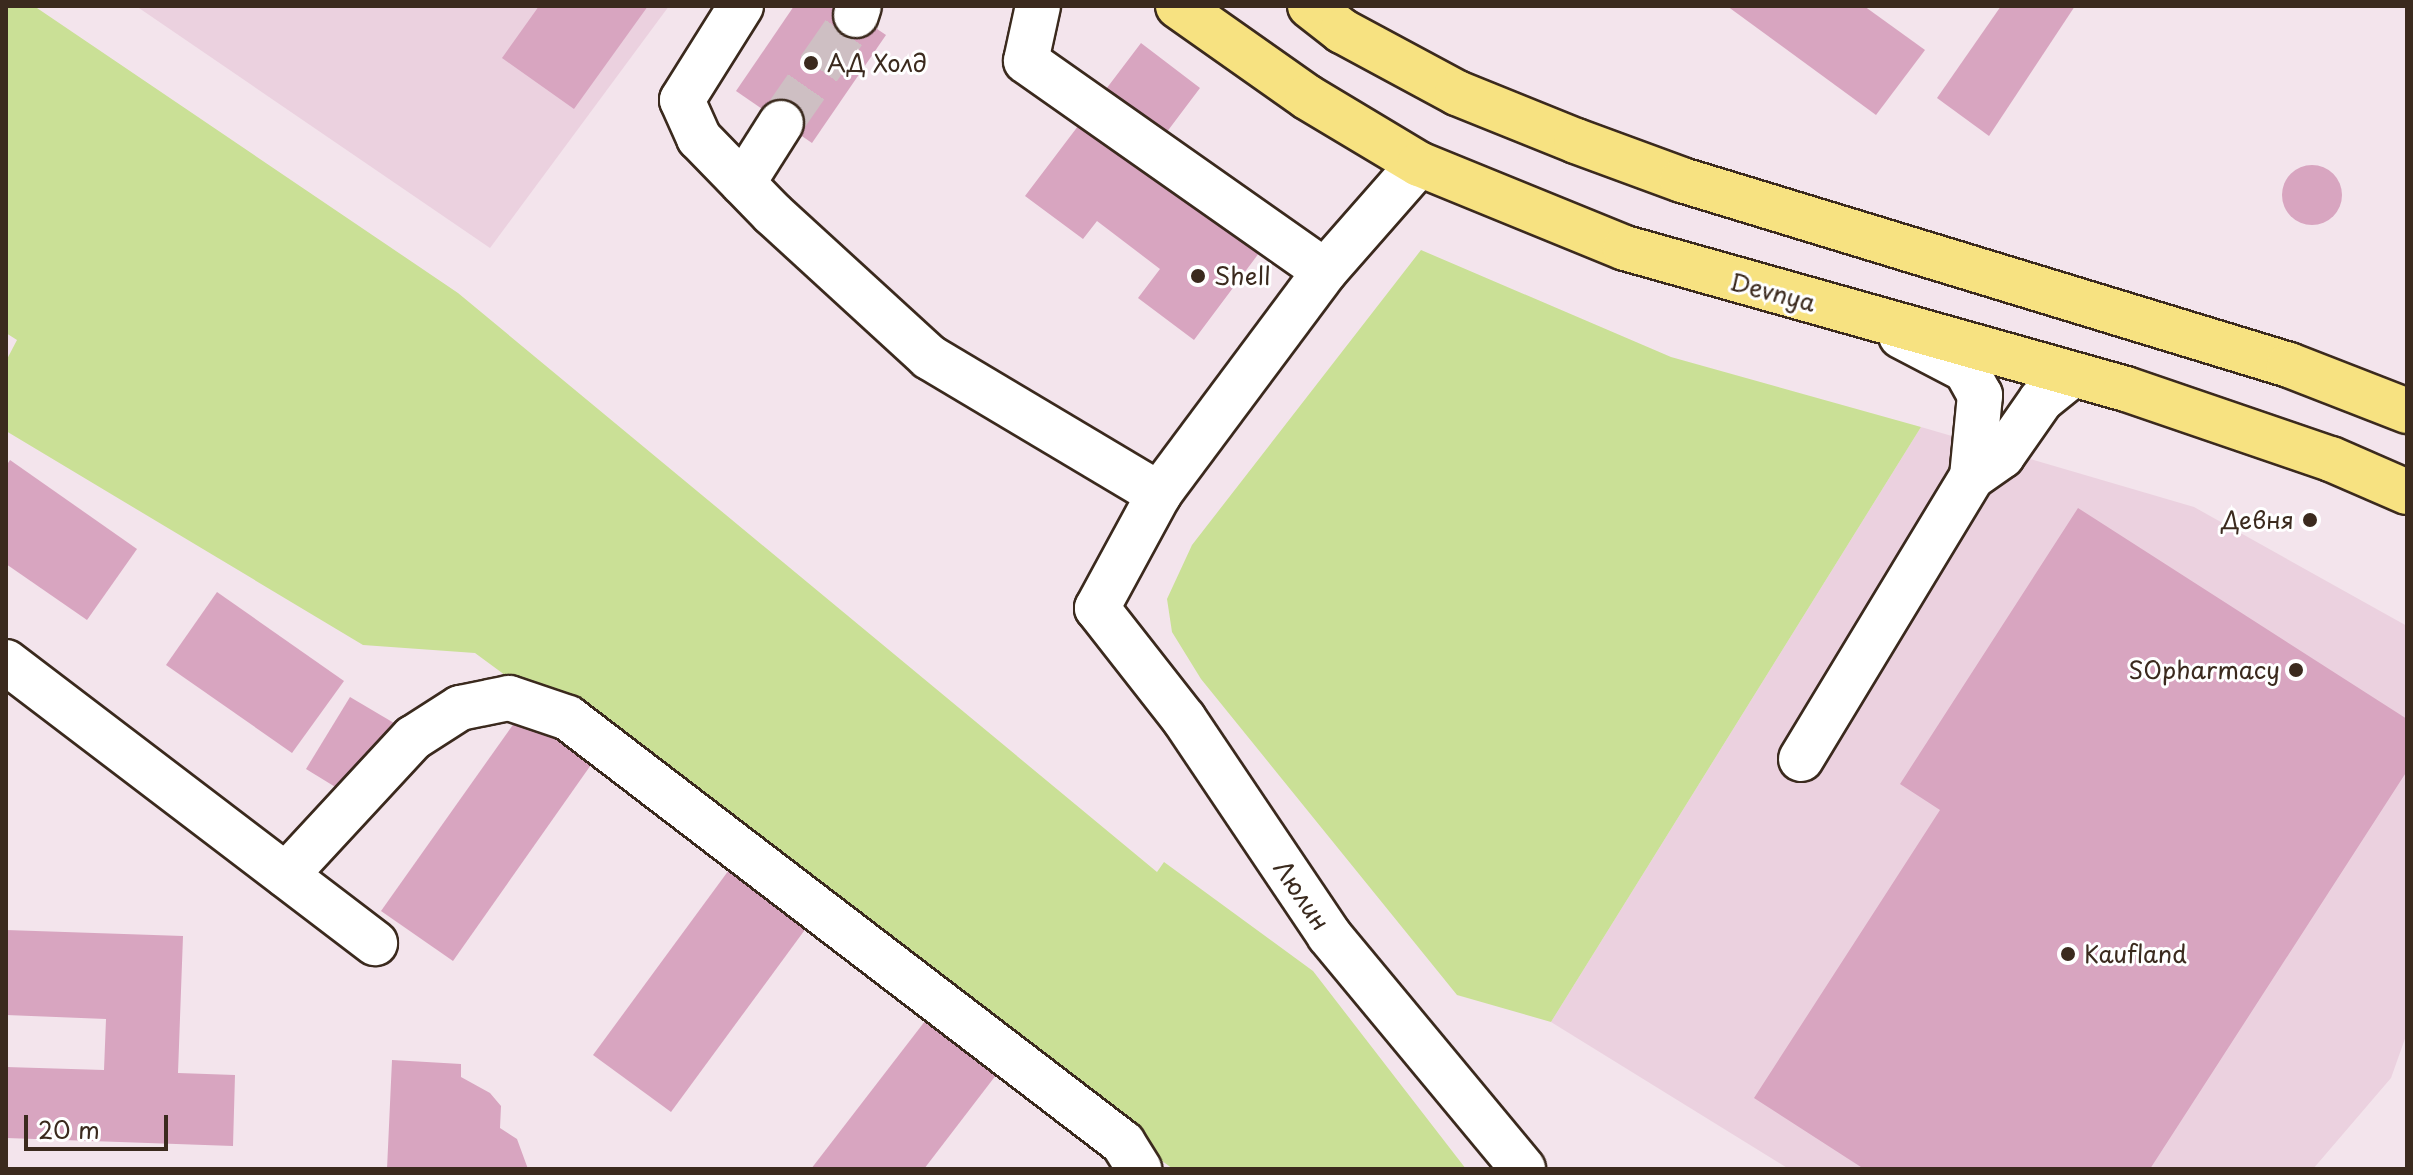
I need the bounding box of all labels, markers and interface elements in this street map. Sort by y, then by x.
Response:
place label: АД Холд [827,49,927,77]
marker: АД Холд [802,54,820,72]
place label: Shell [1214,262,1271,290]
marker: Shell [1189,267,1207,285]
street label: Devnya [1727,267,1819,317]
place label: Девня [2221,506,2294,534]
marker: Девня [2301,511,2319,529]
place label: SOpharmacy [2129,656,2280,684]
marker: SOpharmacy [2287,661,2305,679]
street label: Люлин [1268,855,1336,935]
place label: Kaufland [2084,940,2187,968]
marker: Kaufland [2059,945,2077,963]
scale bar [28,1099,172,1149]
text: 20 m [38,1111,100,1147]

